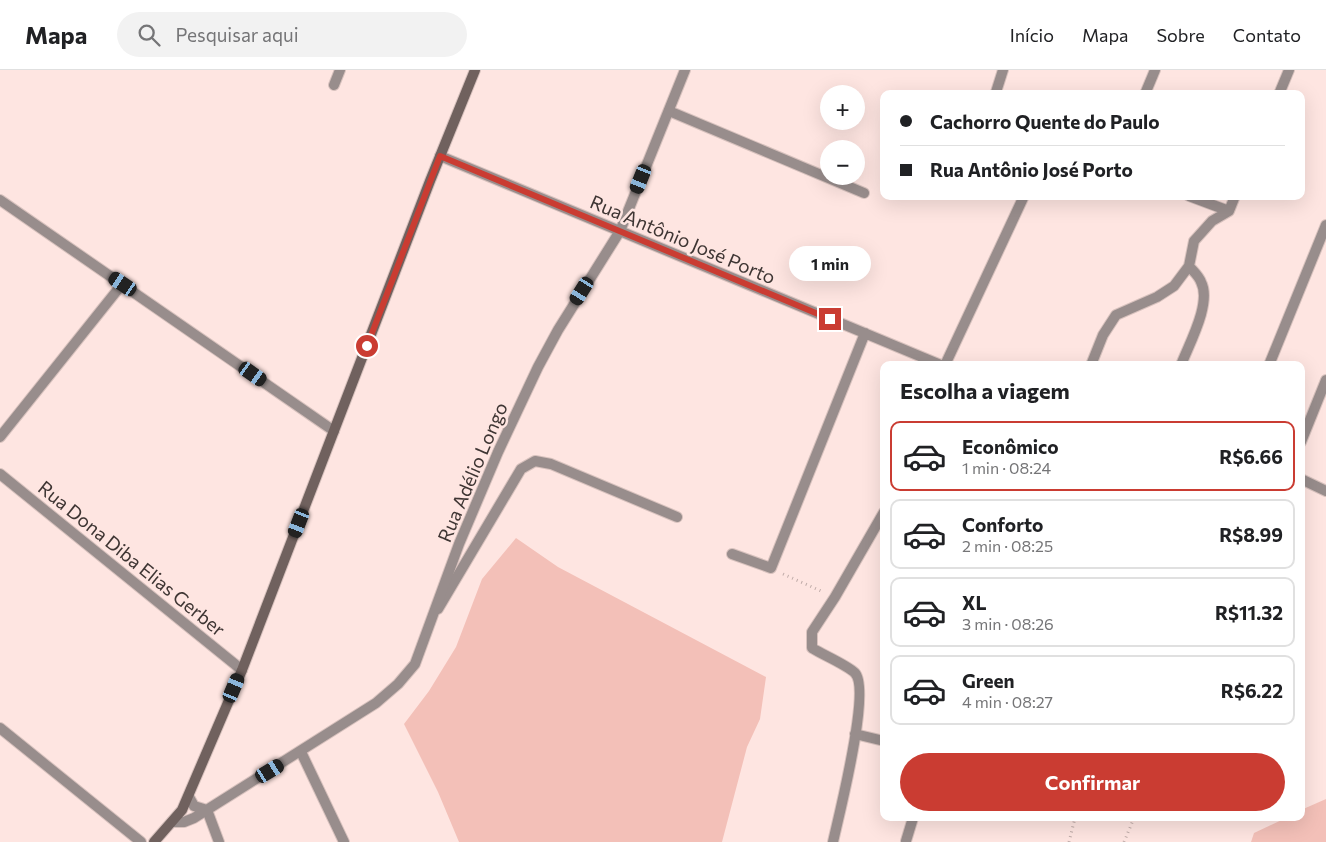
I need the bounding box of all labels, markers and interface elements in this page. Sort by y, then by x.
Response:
search box [117,12,467,57]
text: Mapa [25,20,87,49]
icon: search [135,21,163,49]
text: Pesquisar aqui [175,23,299,46]
text: Início [1010,24,1054,46]
text: Mapa [1082,24,1128,46]
text: Sobre [1156,24,1205,46]
text: Contato [1233,24,1301,46]
map controls [820,85,865,185]
button: + [820,85,865,130]
text: Cachorro Quente do Paulo [930,110,1160,133]
button: − [820,140,865,185]
text: Rua Antônio José Porto [930,158,1133,181]
car [628,162,653,196]
street label: Rua Antônio José Porto [587,190,779,288]
callout: 1 min [789,246,871,282]
text: 1 min [811,254,849,273]
car [106,269,139,299]
car [567,274,596,308]
route end [819,308,841,330]
route start [356,335,378,357]
car [236,359,269,389]
text: Escolha a viagem [900,377,1070,404]
street label: Rua Adélio Longo [432,399,512,545]
icon: car [902,434,947,479]
text: Econômico [962,435,1059,458]
text: R$6.66 [1219,445,1283,468]
text: 1 min · 08:24 [962,458,1051,477]
street label: Rua Dona Diba Elias Gerber [34,475,230,641]
car [286,506,311,540]
icon: car [902,512,947,557]
text: Conforto [962,513,1043,536]
text: R$8.99 [1219,523,1283,546]
text: 2 min · 08:25 [962,536,1053,555]
icon: car [902,590,947,635]
text: XL [962,591,987,614]
text: R$11.32 [1215,601,1283,624]
text: 3 min · 08:26 [962,614,1054,633]
icon: car [902,668,947,713]
text: Green [962,669,1014,692]
car [221,671,246,705]
text: R$6.22 [1221,679,1283,702]
text: 4 min · 08:27 [962,692,1053,711]
button: Confirmar [900,753,1285,811]
car [253,757,286,785]

